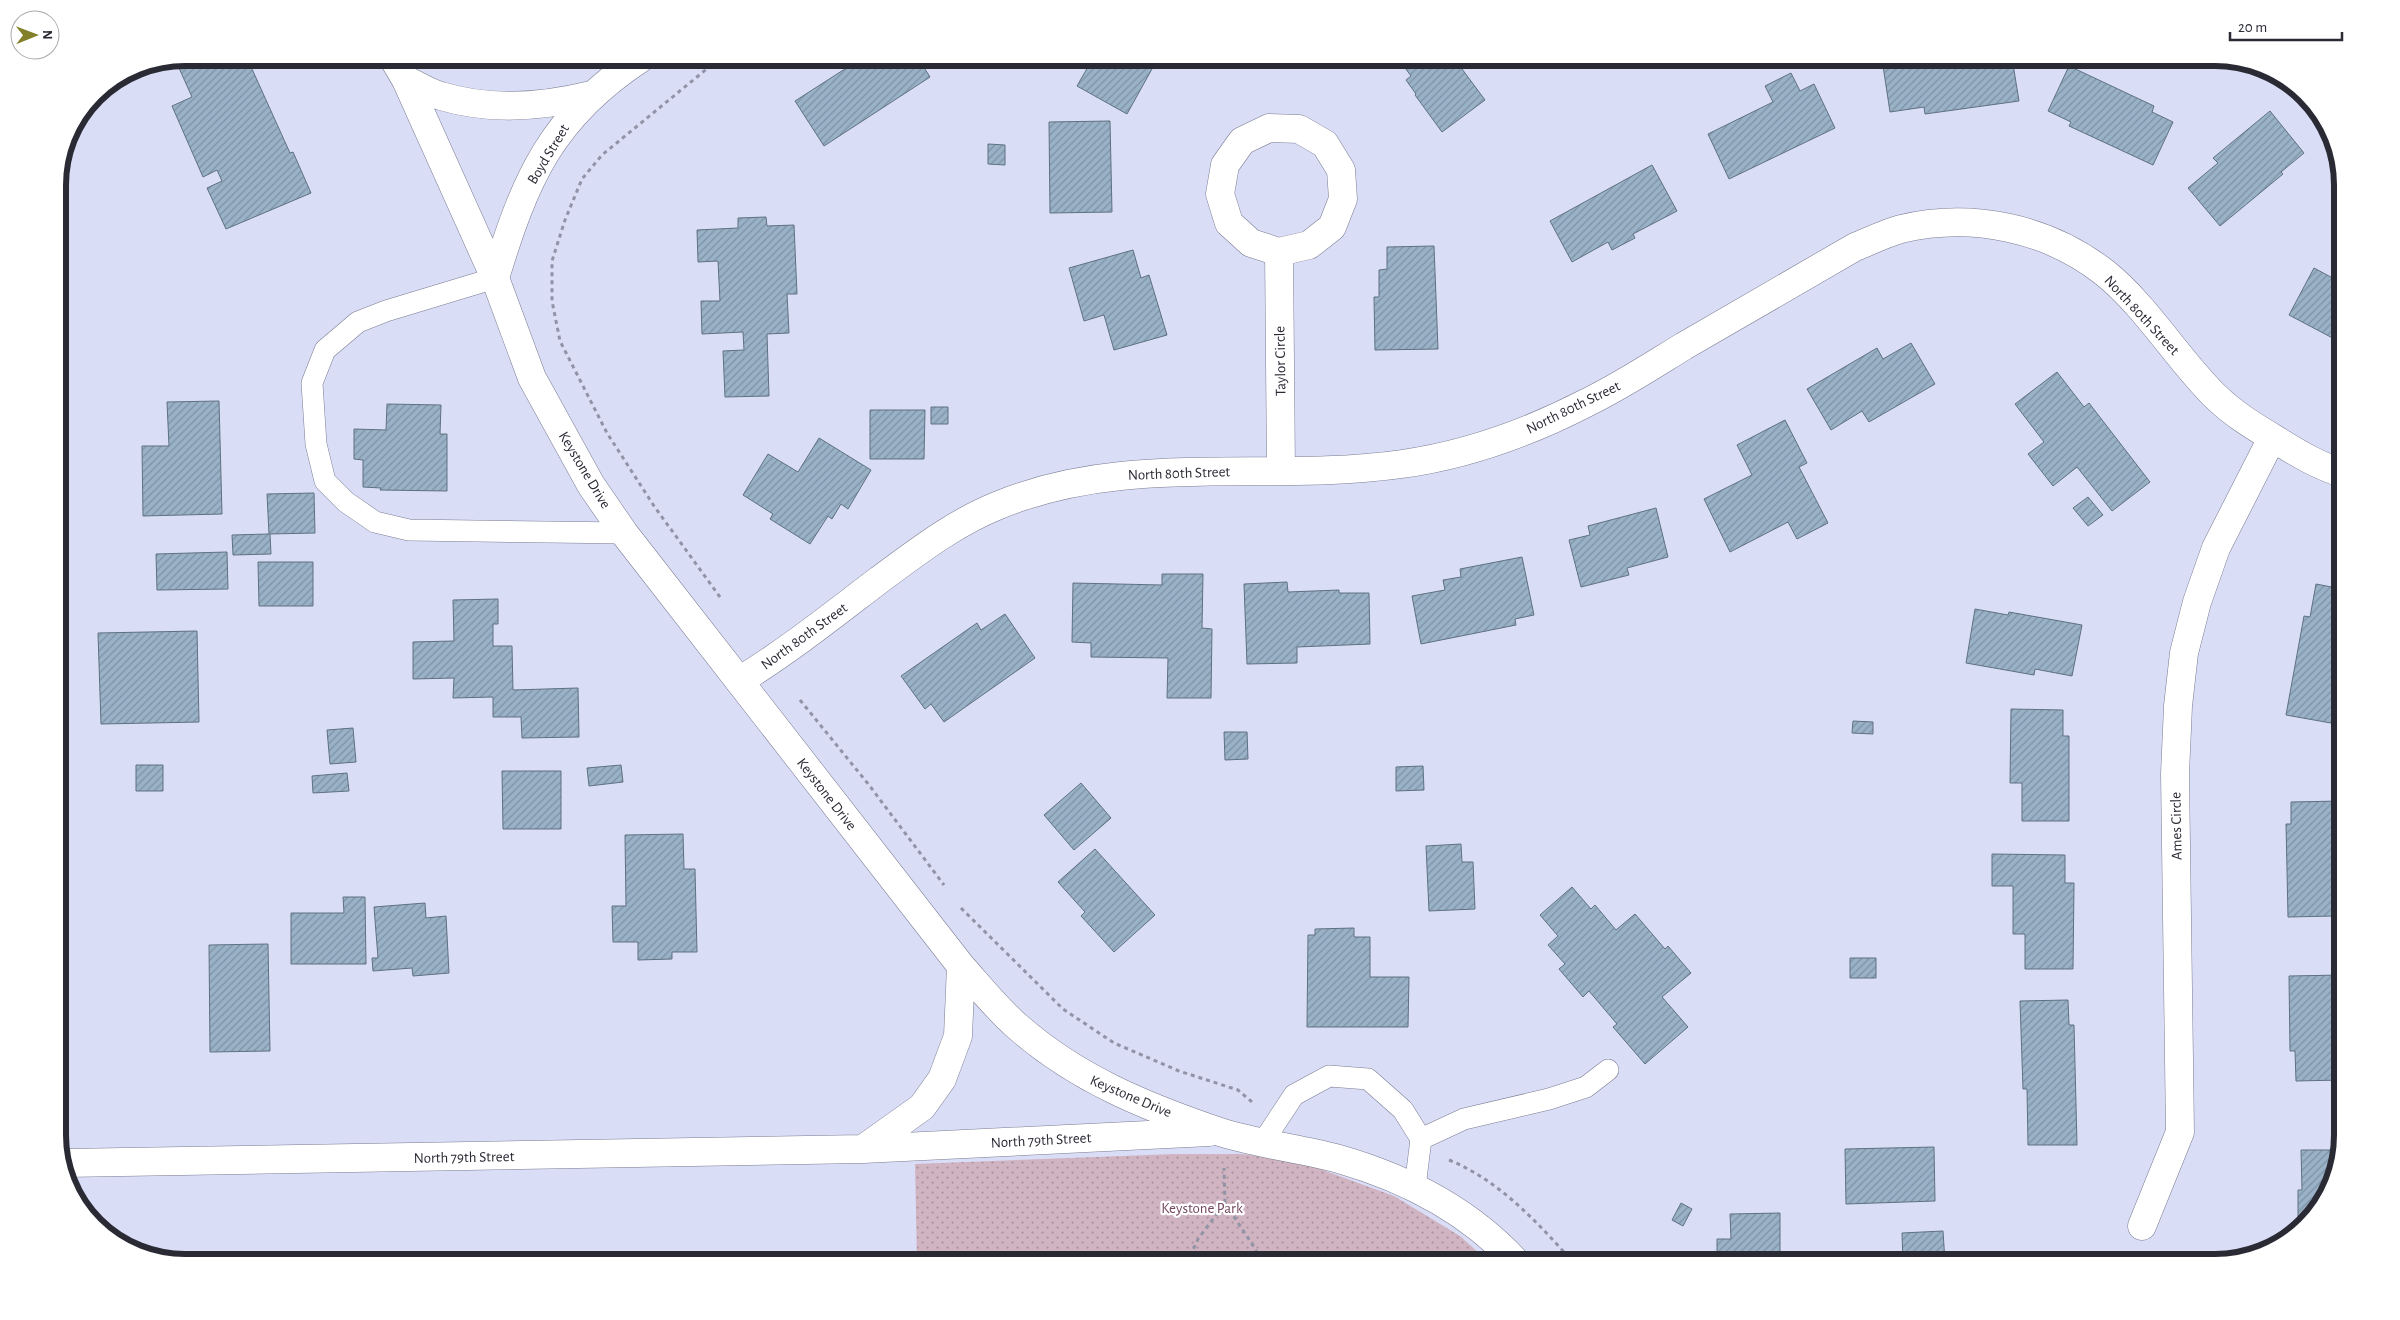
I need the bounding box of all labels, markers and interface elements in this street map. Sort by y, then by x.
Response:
north arrow [10,10,60,60]
scale bar [2230,10,2342,42]
text: 20 m [2238,20,2267,35]
text: N [40,30,54,40]
street label: Boyd Street [525,122,572,187]
street label: North 80th Street [2101,273,2182,358]
street label: Taylor Circle [1272,326,1289,396]
street label: North 80th Street [1524,378,1623,437]
street label: Keystone Drive [556,429,613,511]
street label: North 80th Street [1128,464,1231,483]
street label: North 80th Street [758,600,850,673]
street label: Keystone Drive [794,755,859,833]
street label: Ames Circle [2168,792,2185,860]
street label: Keystone Drive [1088,1073,1174,1120]
street label: North 79th Street [990,1130,1092,1151]
street label: North 79th Street [414,1149,515,1166]
park label: Keystone Park [1161,1201,1243,1216]

